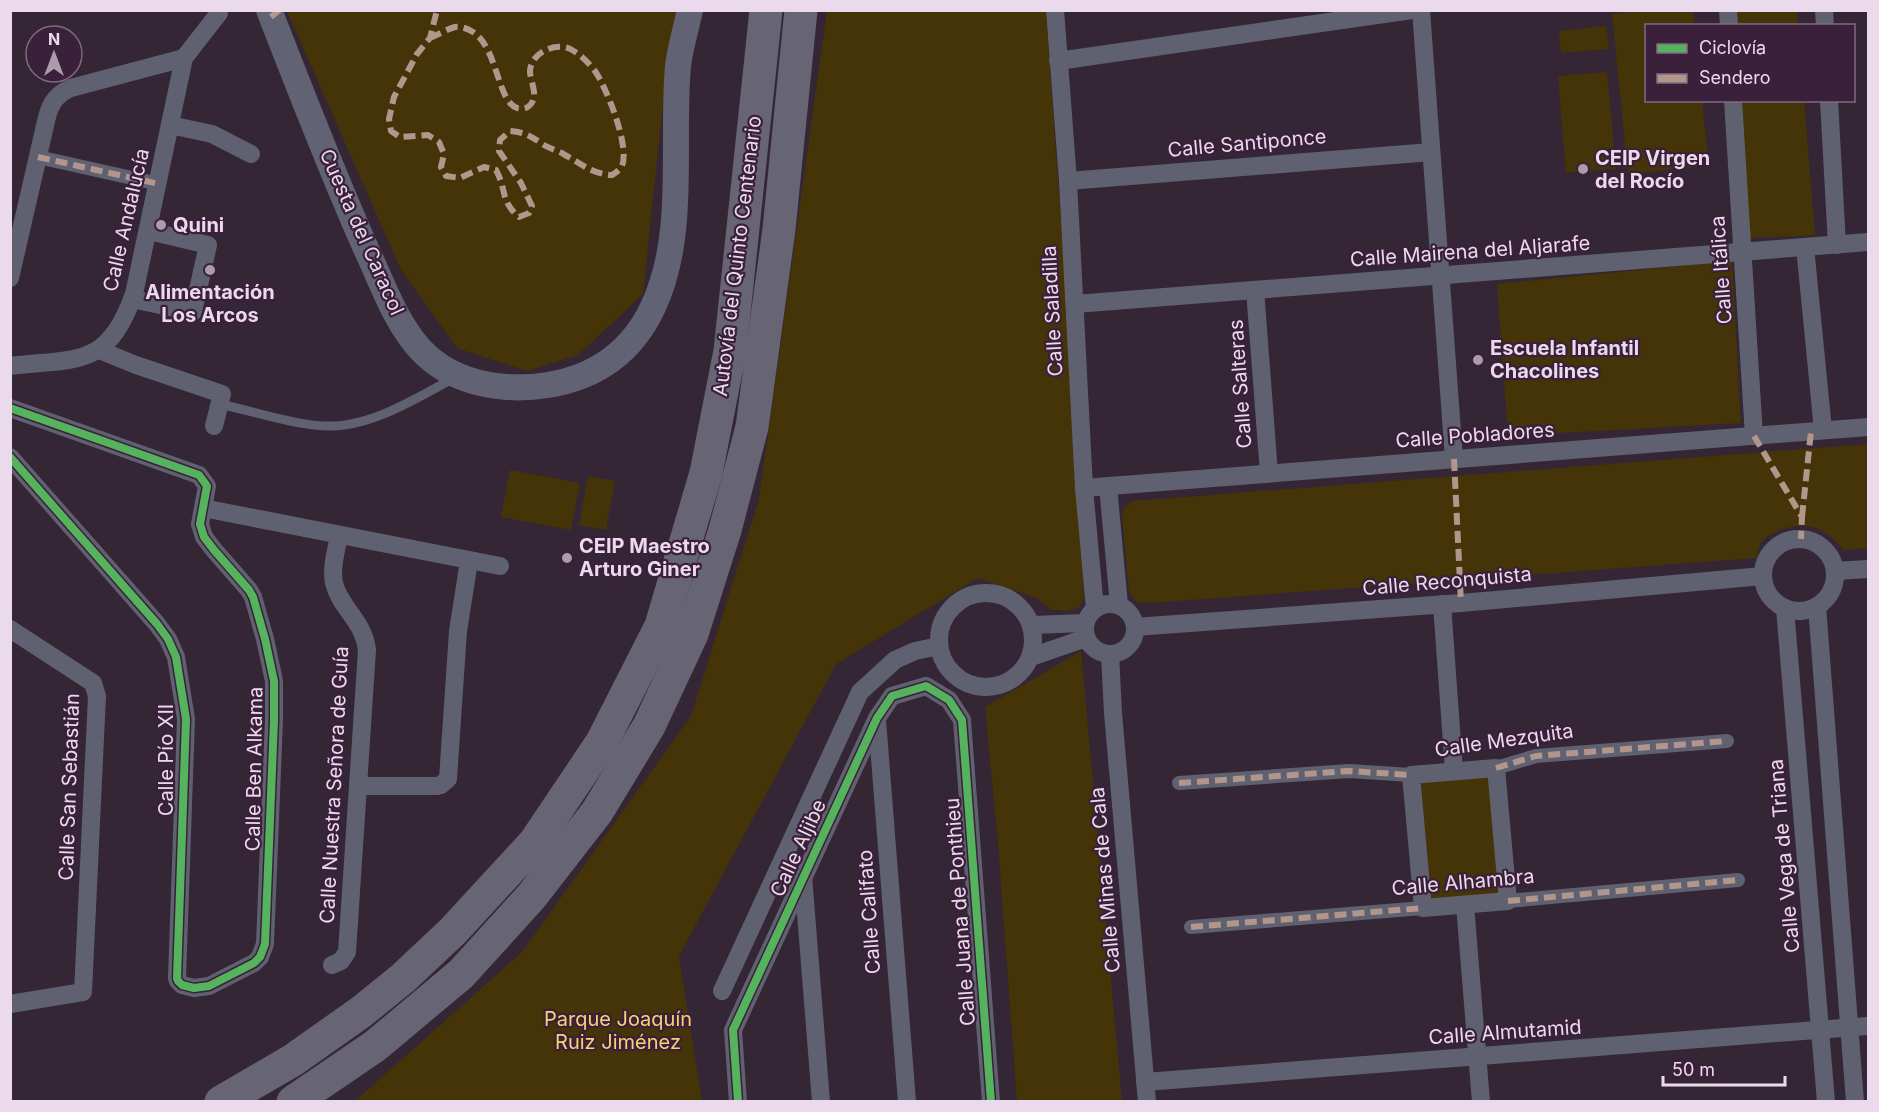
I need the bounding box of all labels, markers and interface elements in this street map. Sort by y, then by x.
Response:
north arrow [24,24,84,84]
legend [1645,24,1855,102]
text: N [48,29,60,49]
text: Ciclovía [1699,37,1766,58]
text: Sendero [1699,67,1770,88]
street label: Autovía del Quinto Centenario [708,114,766,398]
street label: Calle Santiponce [1167,124,1327,162]
street label: Cuesta del Caracol [315,145,409,319]
street label: Calle Andalucía [98,146,154,294]
place label: CEIP Virgen del Rocío [1595,146,1710,193]
marker: CEIP Virgen del Rocío [1576,162,1590,176]
place label: Quini [173,213,224,237]
street label: Calle Itálica [1705,215,1737,325]
marker: Quini [154,218,168,232]
street label: Calle Mairena del Aljarafe [1349,231,1591,271]
street label: Calle Saladilla [1037,245,1067,377]
marker: Alimentación Los Arcos [203,263,217,277]
place label: Alimentación Los Arcos [145,280,275,327]
street label: Calle Salteras [1224,319,1256,449]
place label: Escuela Infantil Chacolines [1490,336,1639,383]
marker: Escuela Infantil Chacolines [1471,353,1485,367]
street label: Calle Pobladores [1395,417,1555,453]
place label: CEIP Maestro Arturo Giner [579,534,710,581]
marker: CEIP Maestro Arturo Giner [560,551,574,565]
street label: Calle Reconquista [1361,562,1533,600]
street label: Calle Nuestra Señora de Guía [315,646,353,924]
street label: Calle Ben Alkama [241,686,267,852]
street label: Calle San Sebastián [54,693,84,881]
street label: Calle Pío XII [154,704,178,816]
street label: Calle Mezquita [1433,718,1575,762]
street label: Calle Vega de Triana [1764,758,1804,954]
street label: Calle Minas de Cala [1085,786,1125,974]
street label: Calle Aljibe [765,795,831,901]
street label: Calle Juana de Ponthieu [940,797,980,1027]
street label: Calle Califato [853,849,885,975]
street label: Calle Alhambra [1391,864,1535,900]
park label: Parque Joaquín Ruiz Jiménez [544,1007,692,1054]
street label: Calle Almutamid [1428,1015,1582,1049]
scale bar [1663,1049,1784,1087]
text: 50 m [1672,1059,1715,1080]

